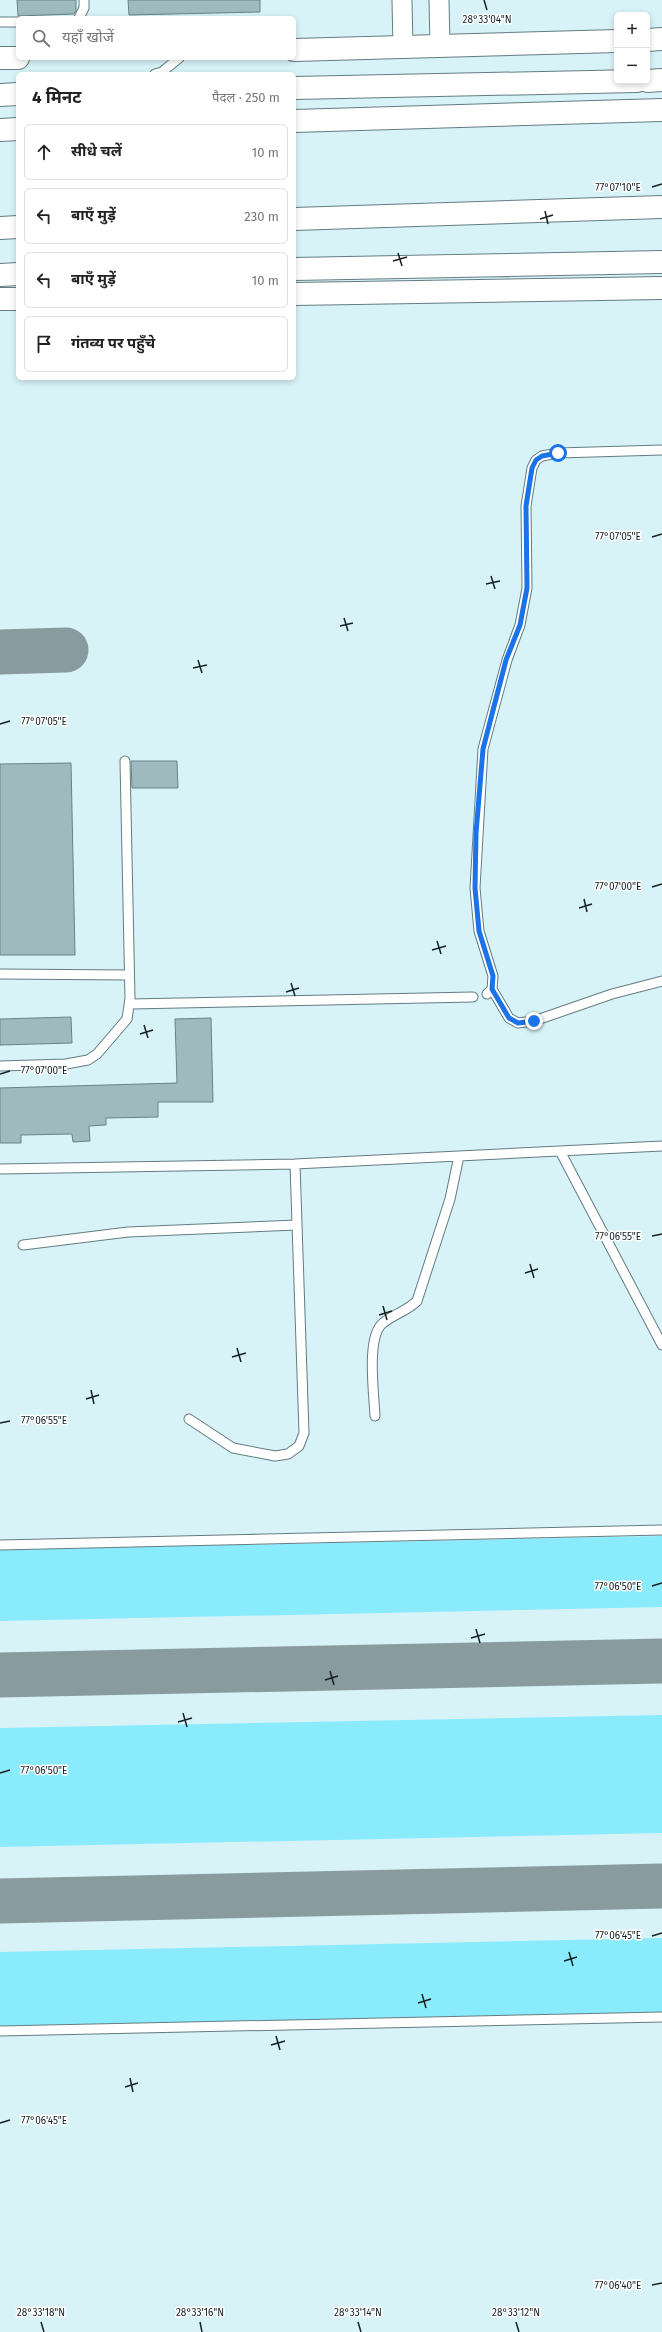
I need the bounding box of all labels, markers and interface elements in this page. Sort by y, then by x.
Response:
map controls [614,12,650,84]
button: + [614,12,650,48]
text: 28°33'04"N [463,14,511,26]
search box [16,16,296,60]
icon: search [30,27,52,49]
text: यहाँ खोजें [62,28,114,46]
button: − [614,48,650,84]
text: 4 मिनट [32,87,81,108]
text: पैदल · 250 m [212,90,280,105]
icon: ahead [33,141,55,163]
text: सीधे चलें [71,142,122,160]
text: 10 m [252,145,279,160]
text: 77°07'10"E [595,182,641,194]
icon: left [33,205,55,227]
text: बाएँ मुड़ें [71,206,116,224]
text: 230 m [244,209,279,224]
icon: left [33,269,55,291]
text: बाएँ मुड़ें [71,270,116,288]
text: 10 m [252,273,279,288]
icon: arrive [33,333,55,355]
text: गंतव्य पर पहुँचे [71,334,155,352]
route start [549,444,567,462]
text: 77°07'05"E [595,531,641,543]
text: 77°07'05"E [21,716,67,728]
text: 77°07'00"E [595,881,641,893]
route end [525,1012,543,1030]
text: 77°07'00"E [21,1065,67,1077]
text: 77°06'55"E [595,1231,641,1243]
text: 77°06'55"E [21,1415,67,1427]
text: 77°06'50"E [595,1581,641,1593]
text: 77°06'50"E [21,1765,67,1777]
text: 77°06'45"E [595,1930,641,1942]
text: 77°06'45"E [21,2115,67,2127]
text: 77°06'40"E [595,2280,641,2292]
text: 28°33'18"N [17,2307,65,2319]
text: 28°33'16"N [176,2307,224,2319]
text: 28°33'14"N [334,2307,382,2319]
text: 28°33'12"N [492,2307,540,2319]

